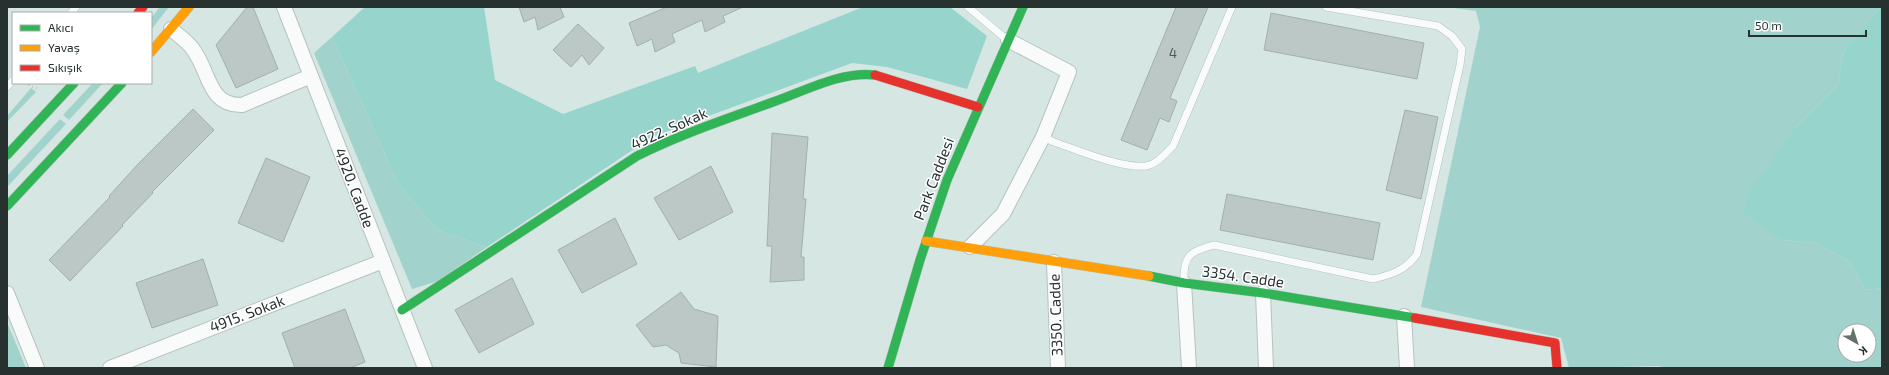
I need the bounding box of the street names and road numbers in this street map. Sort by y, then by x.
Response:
street label: 4922. Sokak [628,103,710,153]
street label: Park Caddesi [909,135,957,223]
street label: 4920. Cadde [331,145,378,230]
street label: 3354. Cadde [1201,261,1285,291]
street label: 3350. Cadde [1045,273,1065,357]
street label: 4915. Sokak [207,290,287,336]

